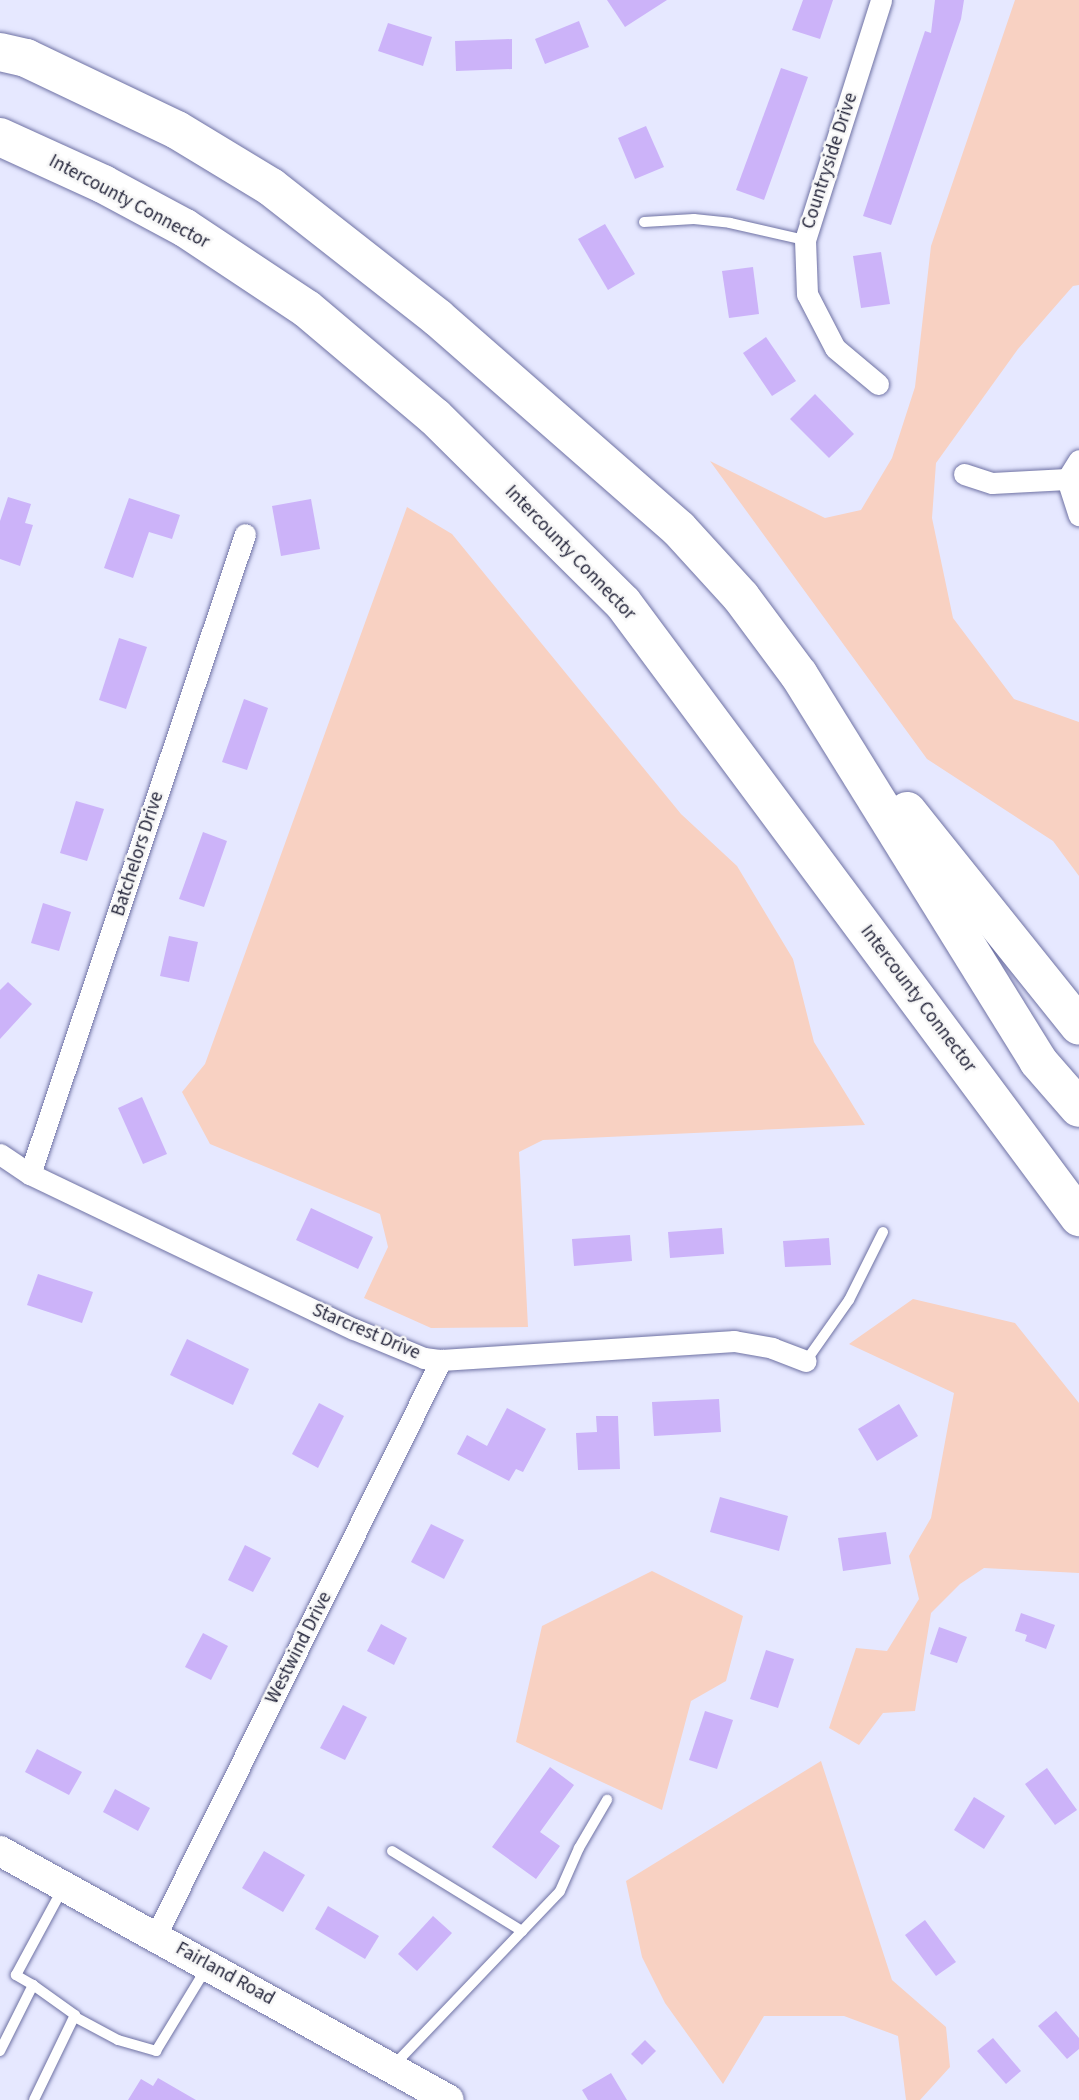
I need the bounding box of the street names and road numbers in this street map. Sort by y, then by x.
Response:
street label: Countryside Drive [797,90,863,232]
street label: Intercounty Connector [45,150,213,254]
street label: Intercounty Connector [500,481,640,625]
street label: Batchelors Drive [107,789,169,919]
street label: Intercounty Connector [855,921,981,1077]
street label: Starcrest Drive [309,1299,423,1365]
street label: Westwind Drive [261,1588,337,1708]
street label: Fairland Road [172,1937,278,2011]

